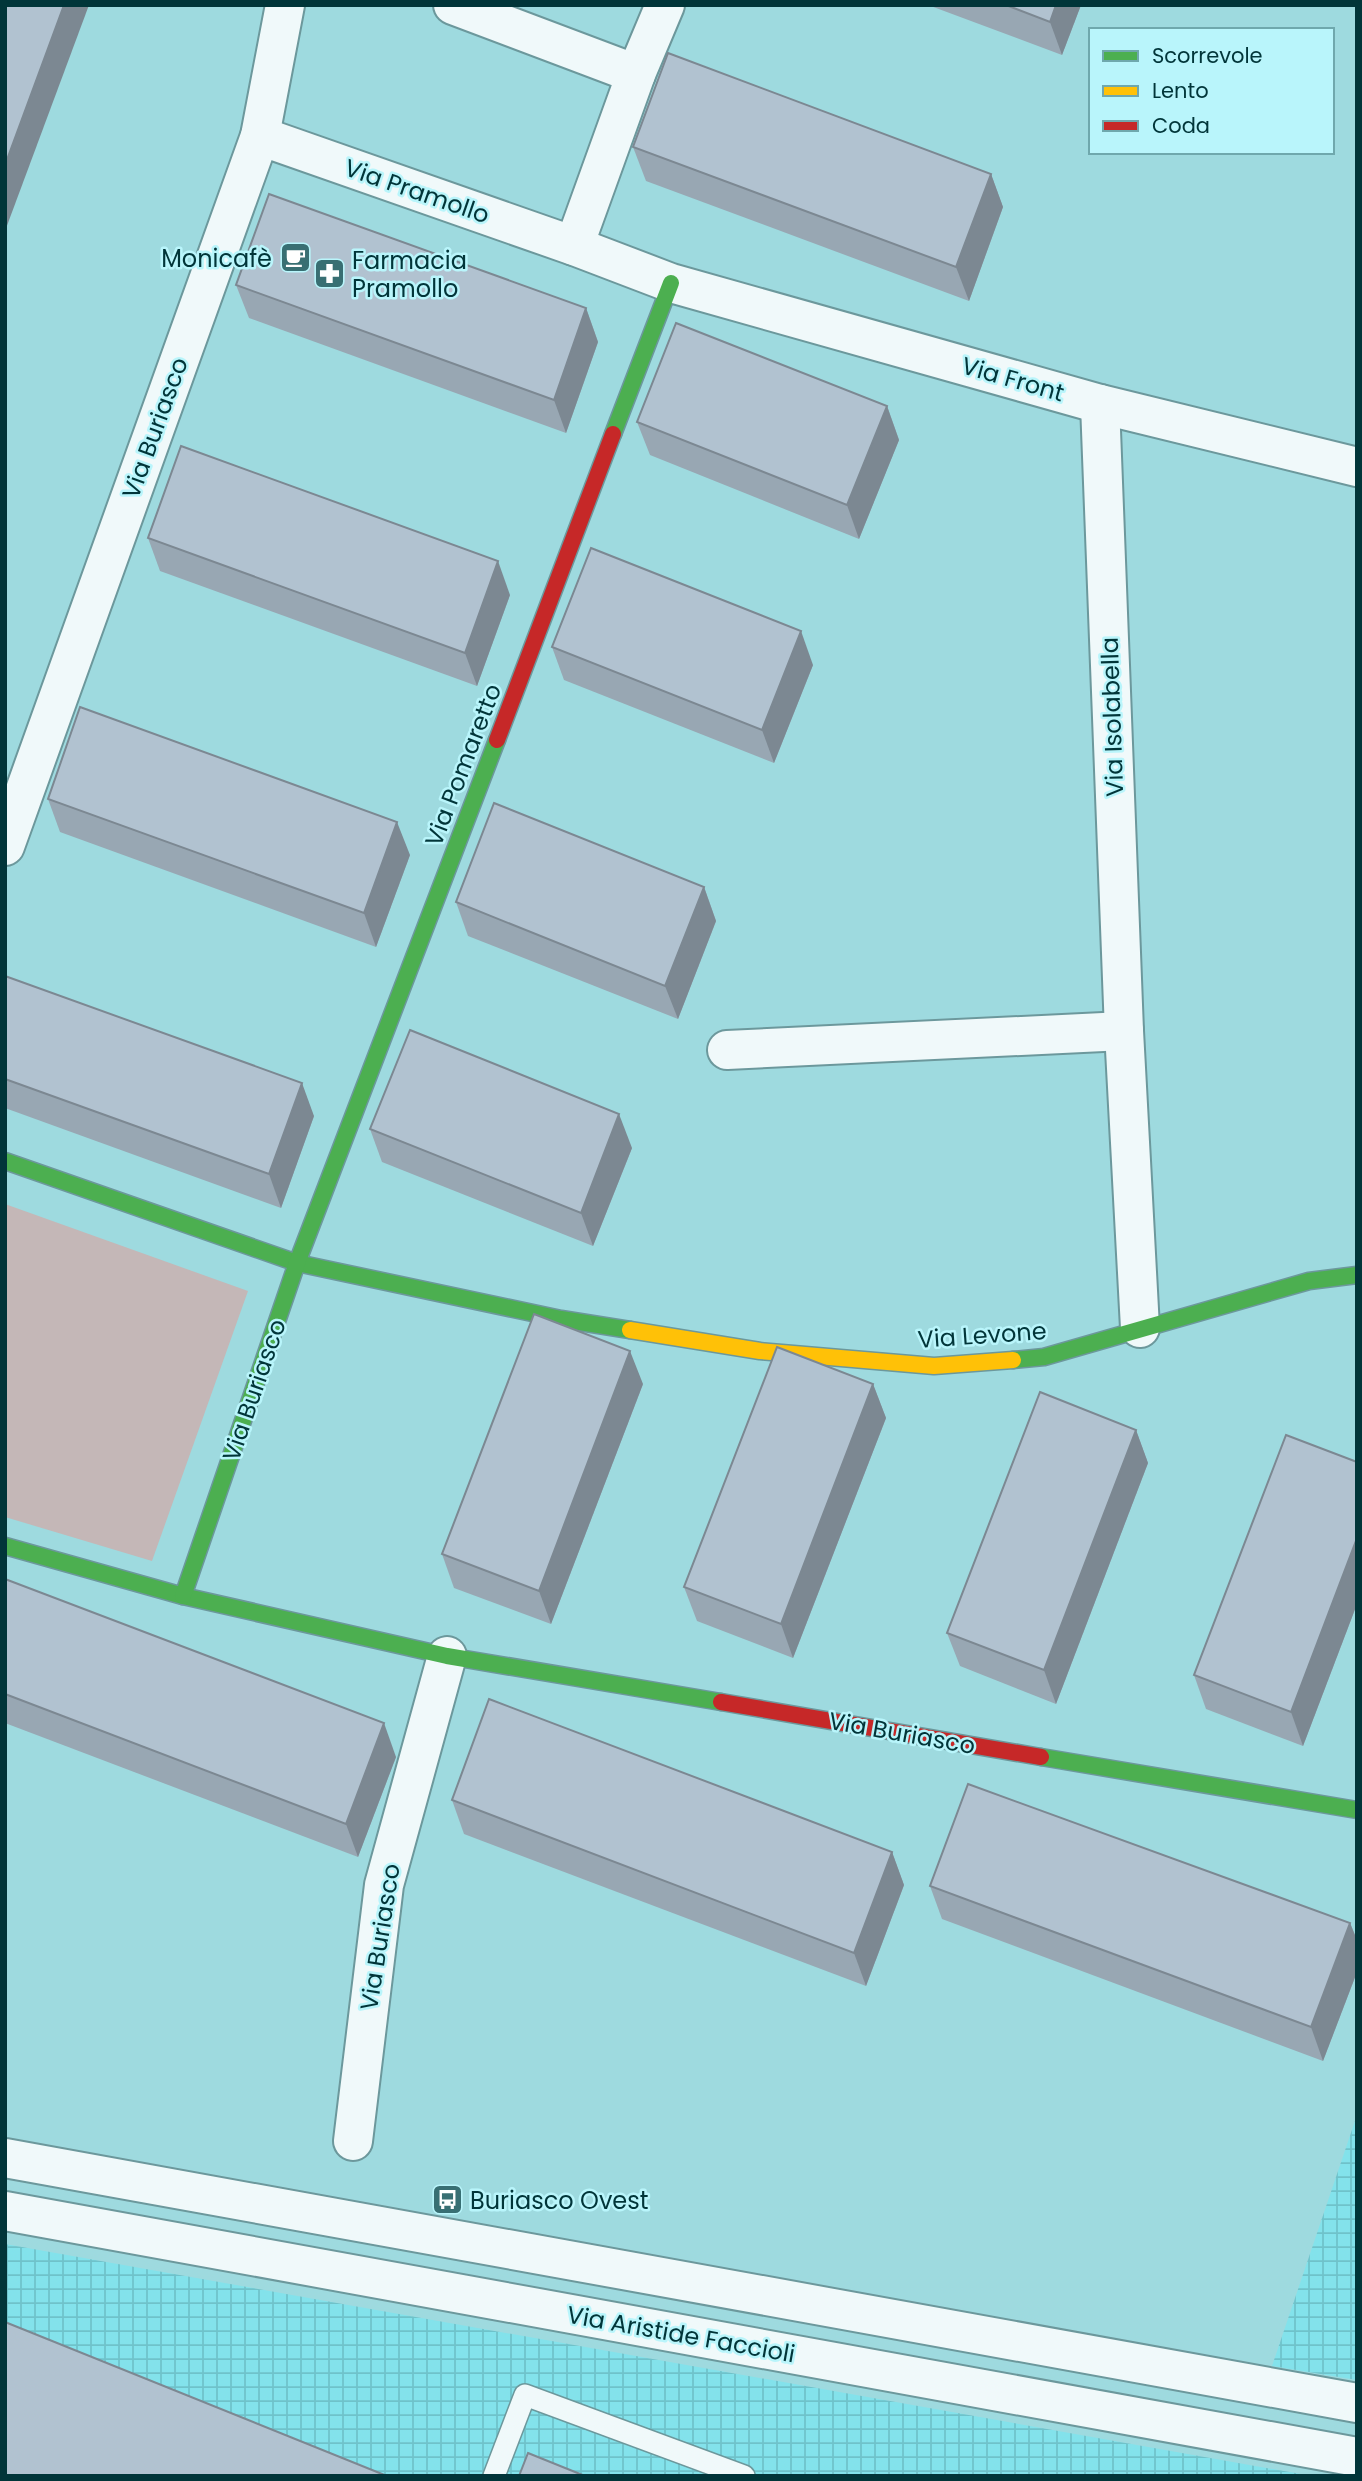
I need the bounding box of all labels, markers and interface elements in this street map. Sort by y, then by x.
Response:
legend [1089,28,1334,154]
text: Scorrevole [1152,41,1263,70]
text: Lento [1152,76,1209,105]
text: Coda [1152,111,1210,140]
street label: Via Pramollo [340,151,494,231]
cafe icon: Monicafè [278,241,312,275]
place label: Monicafè [161,242,272,275]
place label: Farmacia Pramollo [352,244,467,305]
pharmacy icon: Farmacia Pramollo [312,257,346,291]
street label: Via Front [958,349,1068,409]
street label: Via Buriasco [114,353,196,503]
street label: Via Isolabella [1093,637,1131,797]
street label: Via Pomaretto [417,679,509,851]
street label: Via Buriasco [214,1314,294,1466]
street label: Via Levone [916,1314,1048,1356]
street label: Via Buriasco [826,1704,978,1762]
street label: Via Buriasco [352,1861,408,2013]
bus stop icon: Buriasco Ovest [430,2183,464,2217]
place label: Buriasco Ovest [470,2184,649,2217]
street label: Via Aristide Faccioli [564,2298,798,2370]

